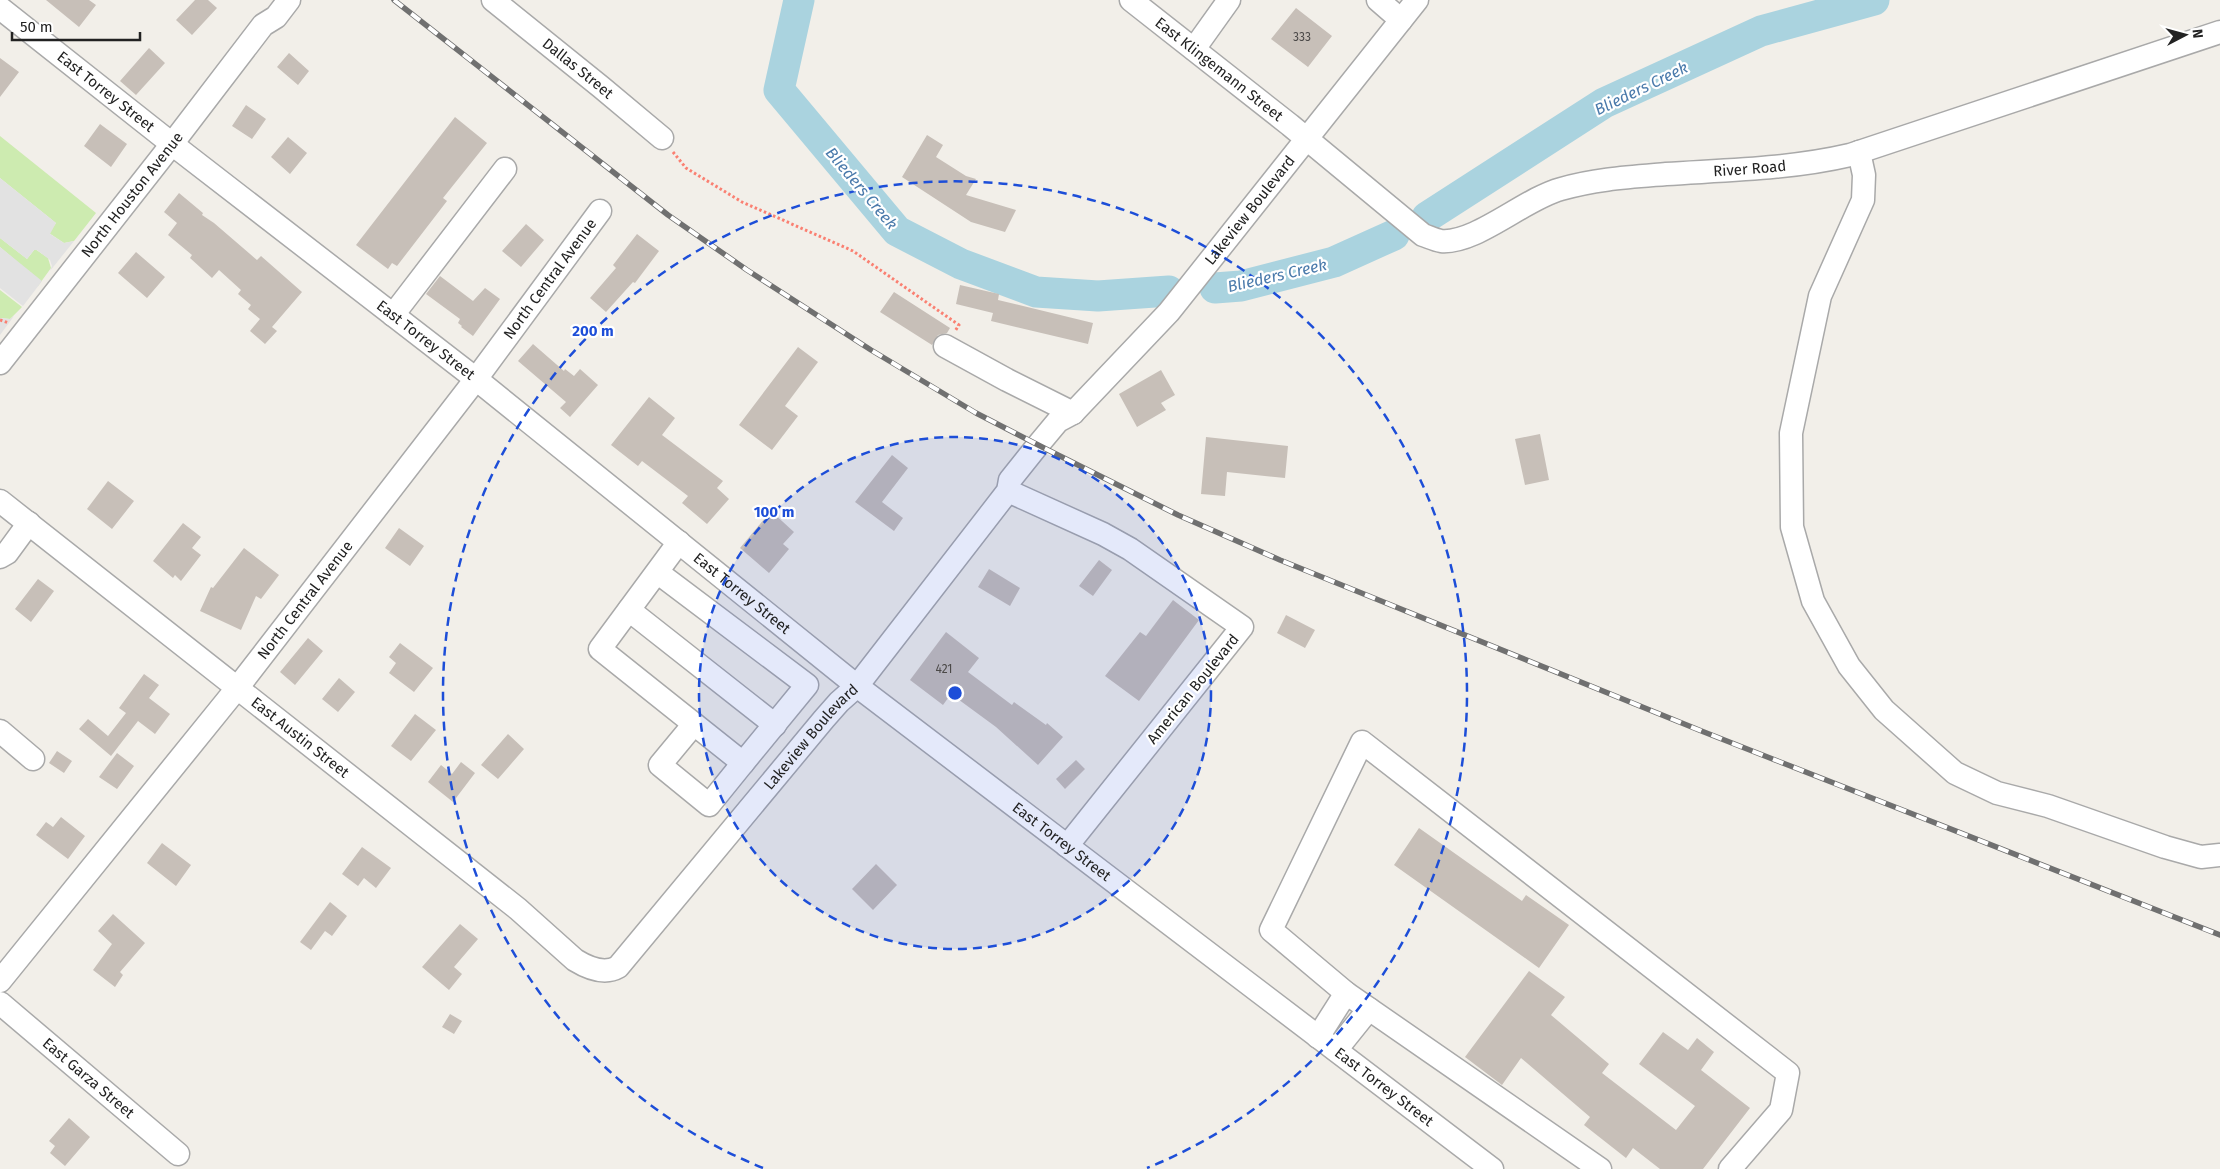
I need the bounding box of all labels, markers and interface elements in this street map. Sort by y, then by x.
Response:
scale bar [12,10,140,42]
north arrow [2160,10,2210,60]
street label: East Klingemann Street [1152,13,1287,125]
text: 50 m [20,18,53,36]
text: N [2188,28,2206,39]
house number: 333 [1293,30,1311,44]
street label: Dallas Street [539,34,617,103]
street label: East Torrey Street [53,48,159,136]
water label: Blieders Creek [1591,58,1691,119]
street label: North Houston Avenue [77,128,187,261]
water label: Blieders Creek [822,143,902,233]
street label: Lakeview Boulevard [1201,152,1299,268]
street label: River Road [1713,157,1787,180]
street label: North Central Avenue [500,215,600,343]
water label: Blieders Creek [1226,255,1329,296]
street label: East Torrey Street [373,297,479,384]
text: 200 m [572,322,614,340]
text: 100 m [754,503,794,521]
street label: North Central Avenue [254,537,357,663]
street label: East Torrey Street [690,549,794,638]
street label: American Boulevard [1143,630,1243,748]
house number: 421 [936,662,952,676]
street label: Lakeview Boulevard [760,680,862,793]
centre of rings [946,684,964,702]
street label: East Austin Street [247,693,353,782]
street label: East Torrey Street [1009,798,1115,885]
street label: East Garza Street [39,1034,139,1122]
street label: East Torrey Street [1331,1044,1437,1131]

